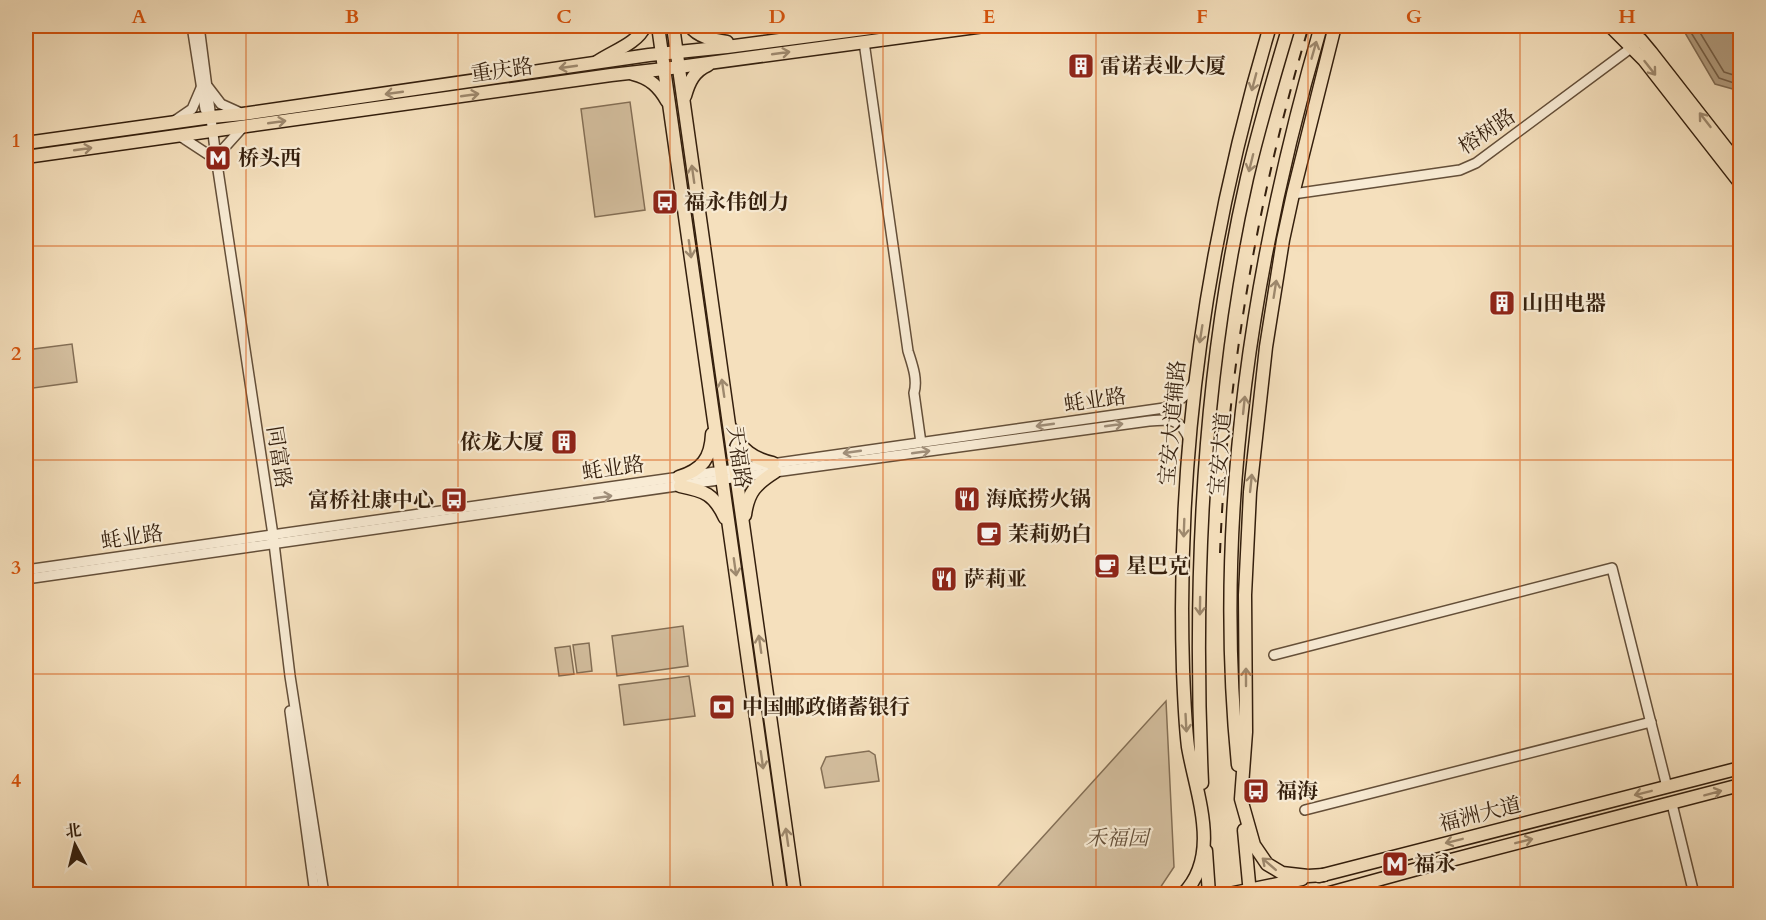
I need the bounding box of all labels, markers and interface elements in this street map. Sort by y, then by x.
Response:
text: A [131,3,147,30]
text: B [345,3,359,30]
text: C [556,3,572,30]
text: D [768,3,786,30]
text: E [983,3,995,30]
text: F [1196,3,1208,30]
text: G [1406,3,1422,30]
text: H [1618,3,1636,30]
one-way arrow [1309,40,1320,59]
one-way arrow [771,48,791,59]
building icon: 雷诺表业大厦 [1066,51,1096,81]
street label: 重庆路 [469,52,535,89]
place label: 雷诺表业大厦 [1100,52,1226,81]
one-way arrow [1643,60,1656,76]
one-way arrow [559,62,578,73]
one-way arrow [1248,72,1259,91]
one-way arrow [384,87,404,98]
one-way arrow [459,89,479,100]
street label: 榕树路 [1453,102,1522,161]
one-way arrow [1698,112,1711,128]
one-way arrow [266,117,286,128]
text: 1 [11,127,21,154]
metro station icon: 桥头西 [203,143,233,173]
one-way arrow [73,144,93,155]
place label: 桥头西 [238,144,301,173]
one-way arrow [1244,153,1256,172]
one-way arrow [688,165,699,185]
bus stop icon: 福永伟创力 [650,187,680,217]
place label: 福永伟创力 [684,188,789,217]
one-way arrow [685,239,696,259]
one-way arrow [1269,280,1280,299]
building icon: 山田电器 [1487,288,1517,318]
place label: 山田电器 [1522,289,1606,318]
one-way arrow [1195,323,1206,343]
text: 2 [11,340,21,367]
street label: 宝安大道辅路 [1153,359,1192,487]
one-way arrow [718,379,729,398]
street label: 蚝业路 [1062,382,1128,419]
one-way arrow [1239,396,1250,416]
street label: 宝安大道 [1202,411,1239,497]
one-way arrow [1035,419,1055,430]
one-way arrow [1104,420,1124,431]
street label: 同富路 [259,424,298,490]
street label: 天福路 [720,424,757,490]
building icon: 依龙大厦 [549,427,579,457]
place label: 依龙大厦 [460,428,544,457]
one-way arrow [911,446,930,457]
one-way arrow [842,447,862,458]
street label: 蚝业路 [580,450,646,487]
one-way arrow [1246,473,1257,493]
restaurant icon: 海底捞火锅 [952,484,982,514]
bus stop icon: 富桥社康中心 [439,485,469,515]
place label: 海底捞火锅 [986,485,1091,514]
place label: 富桥社康中心 [308,486,434,515]
one-way arrow [593,491,613,502]
one-way arrow [1179,518,1190,538]
street label: 蚝业路 [99,519,165,556]
cafe icon: 茉莉奶白 [974,519,1004,549]
place label: 茉莉奶白 [1008,520,1092,549]
cafe icon: 星巴克 [1092,551,1122,581]
place label: 星巴克 [1126,552,1189,581]
text: 3 [11,554,21,581]
one-way arrow [730,557,741,576]
restaurant icon: 萨莉亚 [929,564,959,594]
place label: 萨莉亚 [964,565,1027,594]
one-way arrow [1194,595,1206,615]
one-way arrow [754,634,765,654]
one-way arrow [1240,668,1252,688]
bank icon: 中国邮政储蓄银行 [707,692,737,722]
place label: 中国邮政储蓄银行 [742,693,910,722]
one-way arrow [1181,712,1192,732]
one-way arrow [757,750,768,770]
text: 4 [11,767,21,794]
bus stop icon: 福海 [1241,776,1271,806]
place label: 福海 [1276,777,1318,806]
one-way arrow [1703,786,1722,798]
one-way arrow [1634,788,1653,800]
street label: 福洲大道 [1436,790,1524,839]
north arrow [45,815,105,875]
text: 北 [64,819,83,843]
park label: 禾福园 [1086,824,1151,853]
one-way arrow [782,827,793,847]
one-way arrow [1445,835,1464,847]
one-way arrow [1515,835,1534,847]
metro station icon: 福永 [1380,849,1410,879]
place label: 福永 [1414,850,1456,879]
one-way arrow [1262,857,1277,871]

